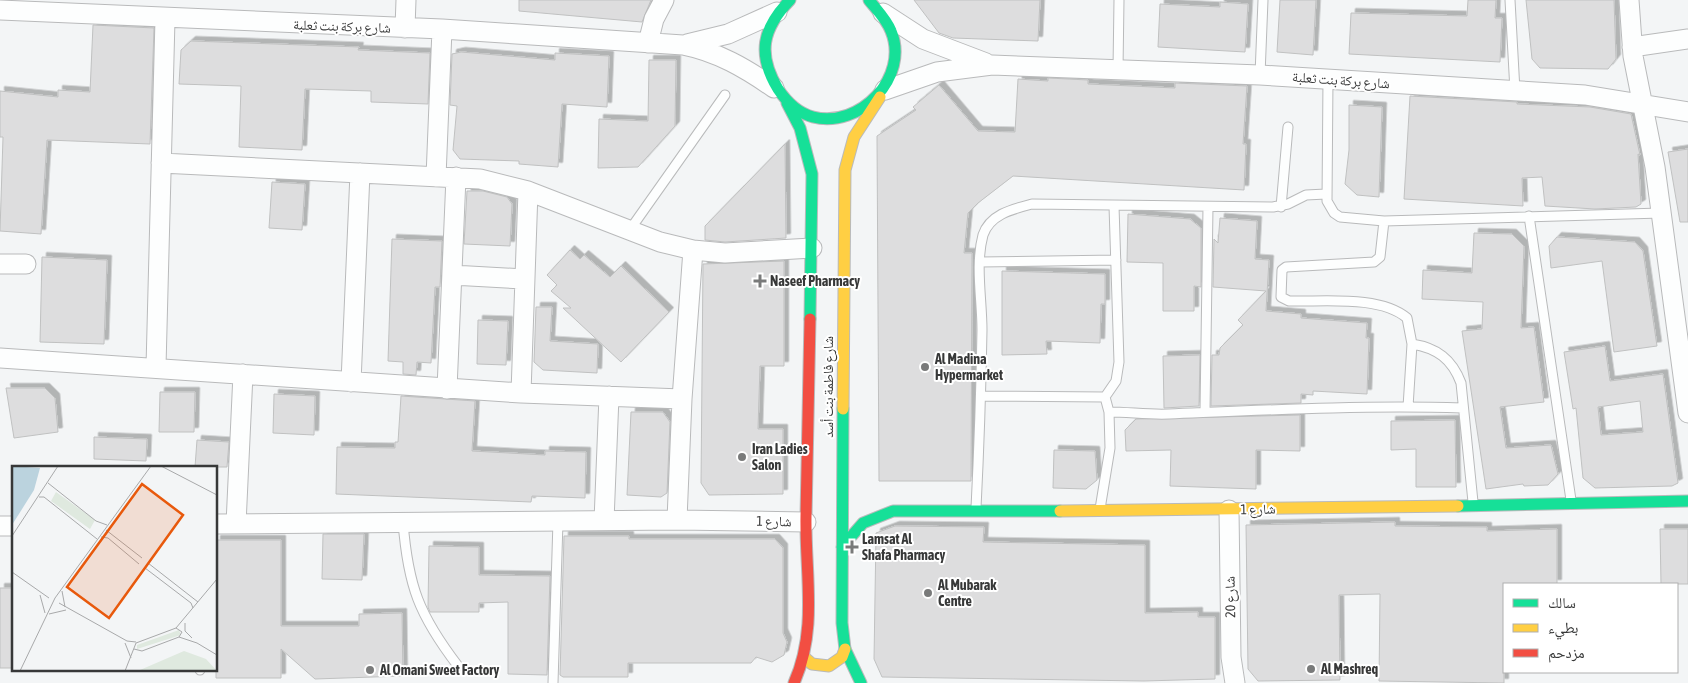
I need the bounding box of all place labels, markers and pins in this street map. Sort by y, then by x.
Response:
place label: Naseef Pharmacy [770,273,860,289]
marker: Naseef Pharmacy [754,275,766,287]
place label: Al Madina Hypermarket [934,351,1003,383]
marker: Al Madina Hypermarket [919,361,931,373]
place label: Iran Ladies Salon [752,441,808,473]
marker: Iran Ladies Salon [736,451,748,463]
place label: Lamsat Al Shafa Pharmacy [862,531,946,563]
marker: Lamsat Al Shafa Pharmacy [846,541,858,553]
place label: Al Mubarak Centre [937,577,997,609]
marker: Al Mubarak Centre [922,587,934,599]
place label: Al Mashreq [1320,661,1379,677]
place label: Al Omani Sweet Factory [379,662,499,678]
marker: Al Mashreq [1305,663,1317,675]
marker: Al Omani Sweet Factory [364,664,376,676]

